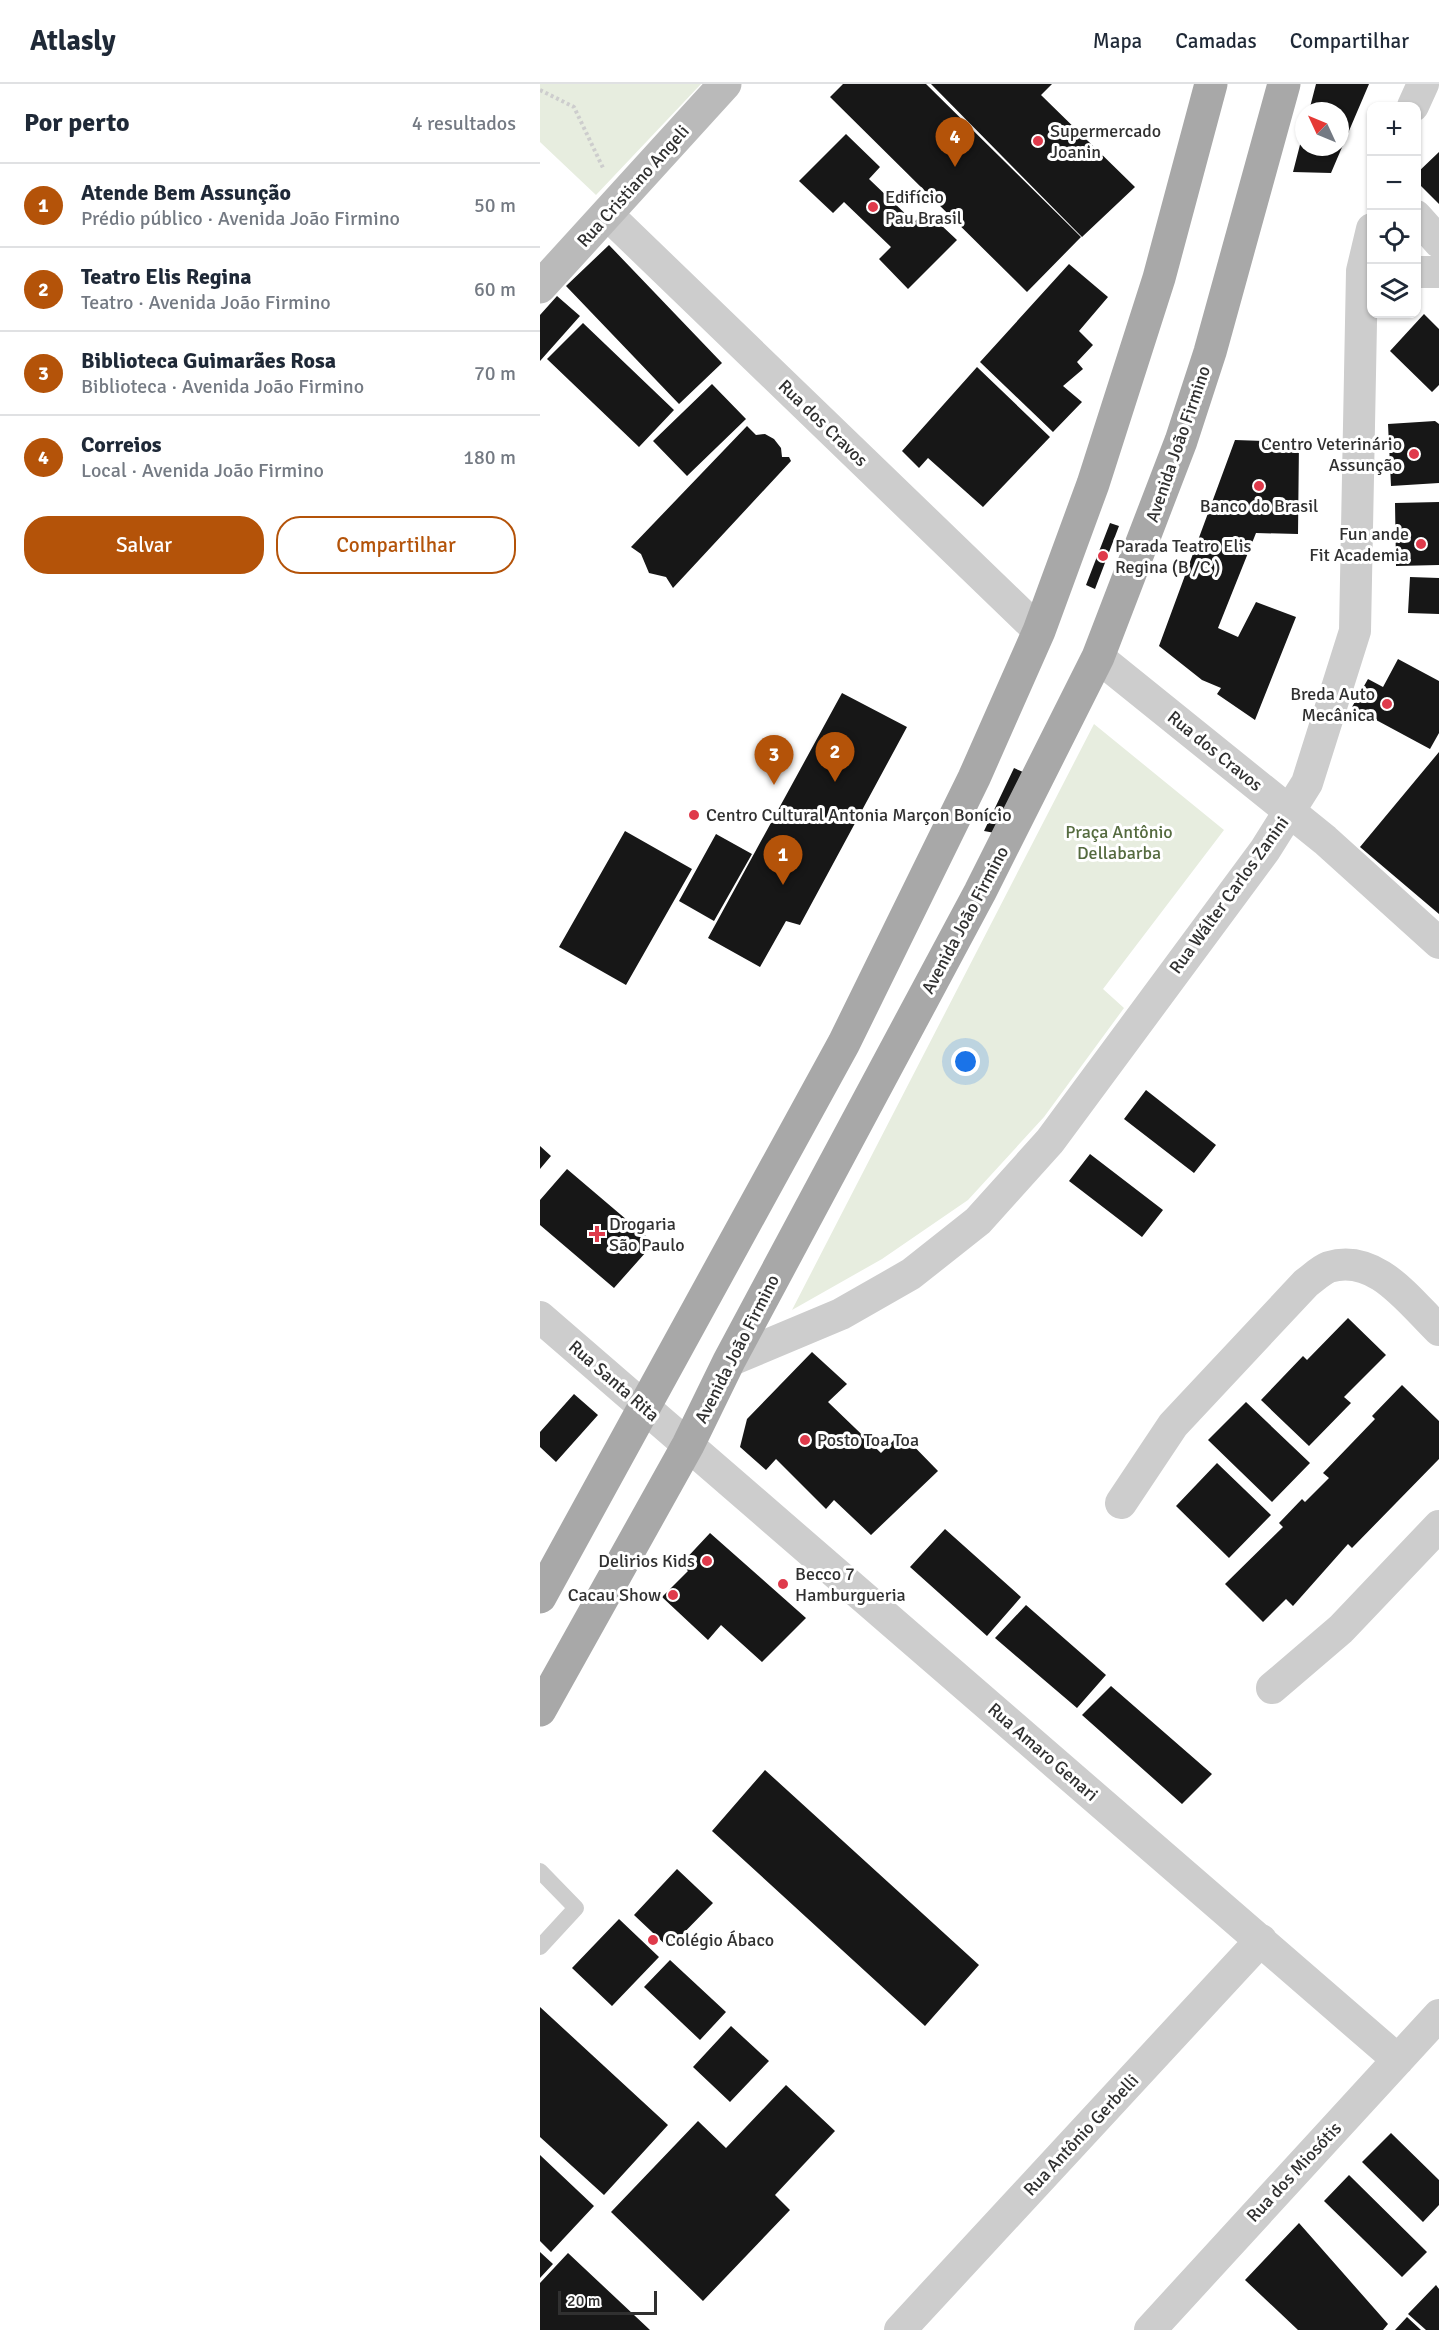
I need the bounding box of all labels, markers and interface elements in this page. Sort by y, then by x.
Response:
text: Atlasly [30,24,116,58]
text: Mapa [1093,28,1142,54]
text: Camadas [1175,28,1257,54]
text: Compartilhar [1290,28,1409,54]
north arrow [1295,102,1349,156]
map controls [1367,102,1421,318]
button: + [1367,102,1421,156]
text: Por perto [24,107,130,139]
text: 4 resultados [412,111,516,136]
pin: 4 [936,118,974,167]
street label: Rua Cristiano Angeli [572,120,694,252]
place label: Supermercado Joanin [1050,120,1161,163]
marker: Supermercado Joanin [1031,134,1045,148]
button: − [1367,156,1421,210]
text: Atende Bem Assunção [81,179,291,206]
place label: Edifício Pau Brasil [885,186,962,229]
text: 1 [38,193,49,218]
text: 50 m [474,193,516,218]
marker: Edifício Pau Brasil [866,200,880,214]
text: Prédio público · Avenida João Firmino [81,206,400,231]
button: locate [1367,210,1421,264]
text: Teatro Elis Regina [81,263,251,290]
button: layers [1367,264,1421,318]
text: 2 [38,277,49,302]
text: 60 m [474,277,516,302]
text: Teatro · Avenida João Firmino [81,290,331,315]
text: Biblioteca Guimarães Rosa [81,347,336,374]
text: 3 [38,361,49,386]
text: 70 m [474,361,516,386]
street label: Avenida João Firmino [1141,363,1215,525]
text: Biblioteca · Avenida João Firmino [81,374,364,399]
street label: Rua dos Cravos [774,375,872,471]
text: Correios [81,431,162,458]
place label: Centro Veterinário Assunção [1261,433,1402,476]
text: 4 [38,445,49,470]
text: 180 m [463,445,516,470]
marker: Centro Veterinário Assunção [1407,447,1421,461]
text: Local · Avenida João Firmino [81,458,324,483]
marker: Banco do Brasil [1252,479,1266,493]
place label: Banco do Brasil [1200,495,1318,517]
button: Salvar [24,516,264,574]
button: Compartilhar [276,516,516,574]
place label: Fun ande Fit Academia [1309,523,1409,566]
place label: Parada Teatro Elis Regina (B /C ) [1115,535,1252,578]
marker: Fun ande Fit Academia [1414,537,1428,551]
marker: Parada Teatro Elis Regina (B /C ) [1096,549,1110,563]
place label: Breda Auto Mecânica [1290,683,1375,726]
marker: Breda Auto Mecânica [1380,697,1394,711]
street label: Rua dos Cravos [1163,706,1267,796]
pin: 2 [816,732,854,782]
pin: 3 [754,736,794,785]
place label: Centro Cultural Antonia Marçon Bonício [706,804,1012,826]
marker: Centro Cultural Antonia Marçon Bonício [687,808,701,822]
street label: Rua Wálter Carlos Zanini [1165,812,1293,978]
park label: Praça Antônio Dellabarba [1065,821,1173,864]
pin: 1 [764,836,802,885]
street label: Avenida João Firmino [917,842,1013,998]
your location [951,1047,980,1076]
place label: Drogaria São Paulo [609,1213,685,1256]
marker: Drogaria São Paulo [590,1227,604,1241]
street label: Avenida João Firmino [690,1271,784,1427]
street label: Rua Santa Rita [564,1336,664,1426]
place label: Posto Toa Toa [817,1429,919,1451]
marker: Posto Toa Toa [798,1433,812,1447]
place label: Delirios Kids [598,1550,695,1572]
marker: Delirios Kids [700,1554,714,1568]
place label: Becco 7 Hamburgueria [795,1563,906,1606]
marker: Becco 7 Hamburgueria [776,1577,790,1591]
place label: Cacau Show [568,1584,661,1606]
marker: Cacau Show [666,1588,680,1602]
street label: Rua Amaro Genari [983,1698,1103,1806]
place label: Colégio Ábaco [665,1929,774,1951]
marker: Colégio Ábaco [646,1933,660,1947]
street label: Rua Antônio Gerbelli [1019,2070,1143,2200]
street label: Rua dos Miosótis [1242,2117,1346,2227]
scale bar [558,2288,657,2316]
text: 20 m [567,2291,601,2311]

